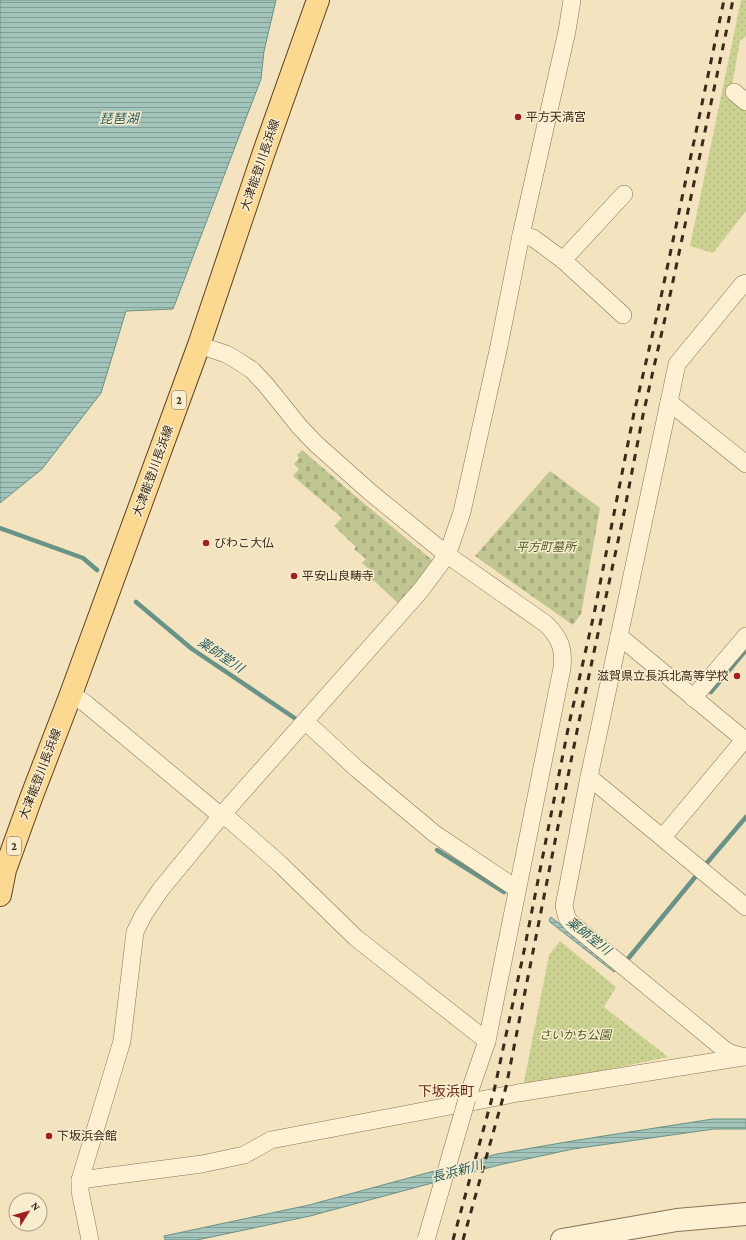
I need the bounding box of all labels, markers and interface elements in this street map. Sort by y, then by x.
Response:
place label: 平方天満宮 [526,110,586,124]
water label: 琵琶湖 [99,111,140,126]
marker: 平方天満宮 [513,112,523,122]
street label: 大津能登川長浜線 [238,117,282,213]
road number: 2 [172,391,186,409]
street label: 大津能登川長浜線 [130,423,176,519]
place label: びわこ大仏 [214,536,274,550]
marker: びわこ大仏 [201,538,211,548]
park label: 平方町墓所 [516,540,578,554]
place label: 平安山良畴寺 [302,569,374,583]
marker: 平安山良畴寺 [289,571,299,581]
water label: 薬師堂川 [195,634,248,677]
place label: 滋賀県立長浜北高等学校 [597,669,729,683]
marker: 滋賀県立長浜北高等学校 [732,671,742,681]
street label: 大津能登川長浜線 [16,727,64,821]
road number: 2 [7,837,21,855]
water label: 薬師堂川 [564,914,616,959]
park label: さいかち公園 [539,1028,613,1042]
district label: 下坂浜町 [418,1083,474,1099]
place label: 下坂浜会館 [57,1129,117,1143]
marker: 下坂浜会館 [44,1131,54,1141]
water label: 長浜新川 [430,1157,486,1185]
north arrow [8,1192,48,1232]
text: N [29,1199,43,1213]

